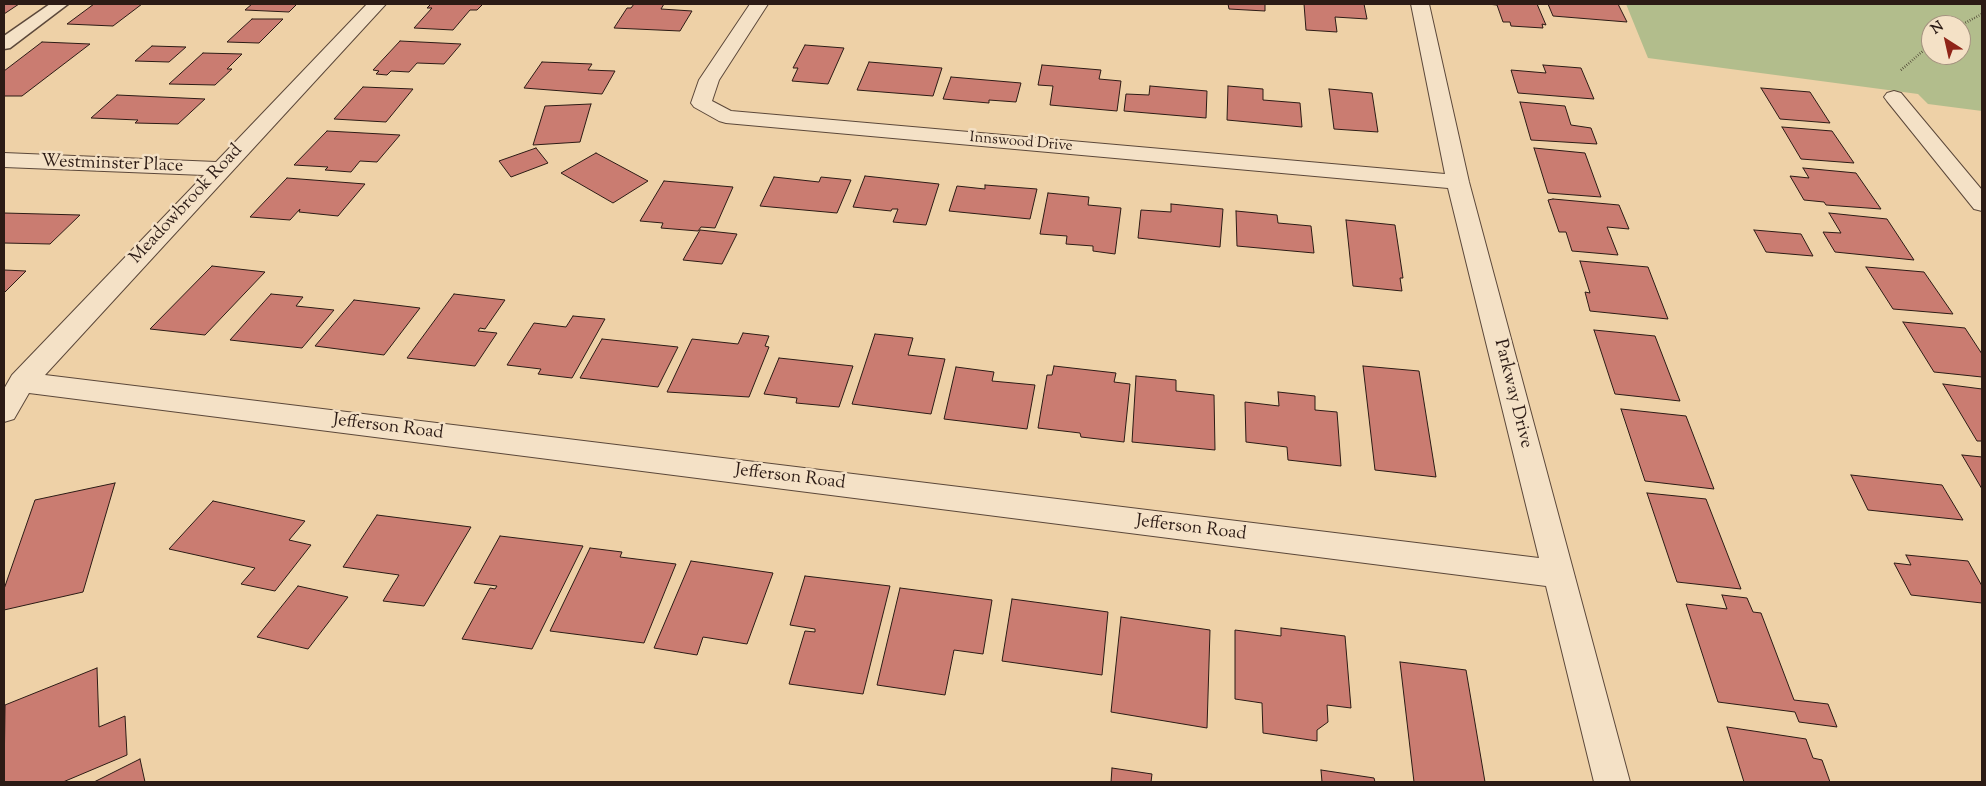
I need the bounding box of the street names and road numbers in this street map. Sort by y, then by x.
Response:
street label: Innswood Drive [969,130,1073,156]
street label: Meadowbrook Road [126,141,248,269]
street label: Westminster Place [40,152,184,178]
street label: Parkway Drive [1488,337,1536,451]
street label: Jefferson Road [332,411,444,445]
street label: Jefferson Road [734,461,846,495]
street label: Jefferson Road [1135,512,1247,546]

